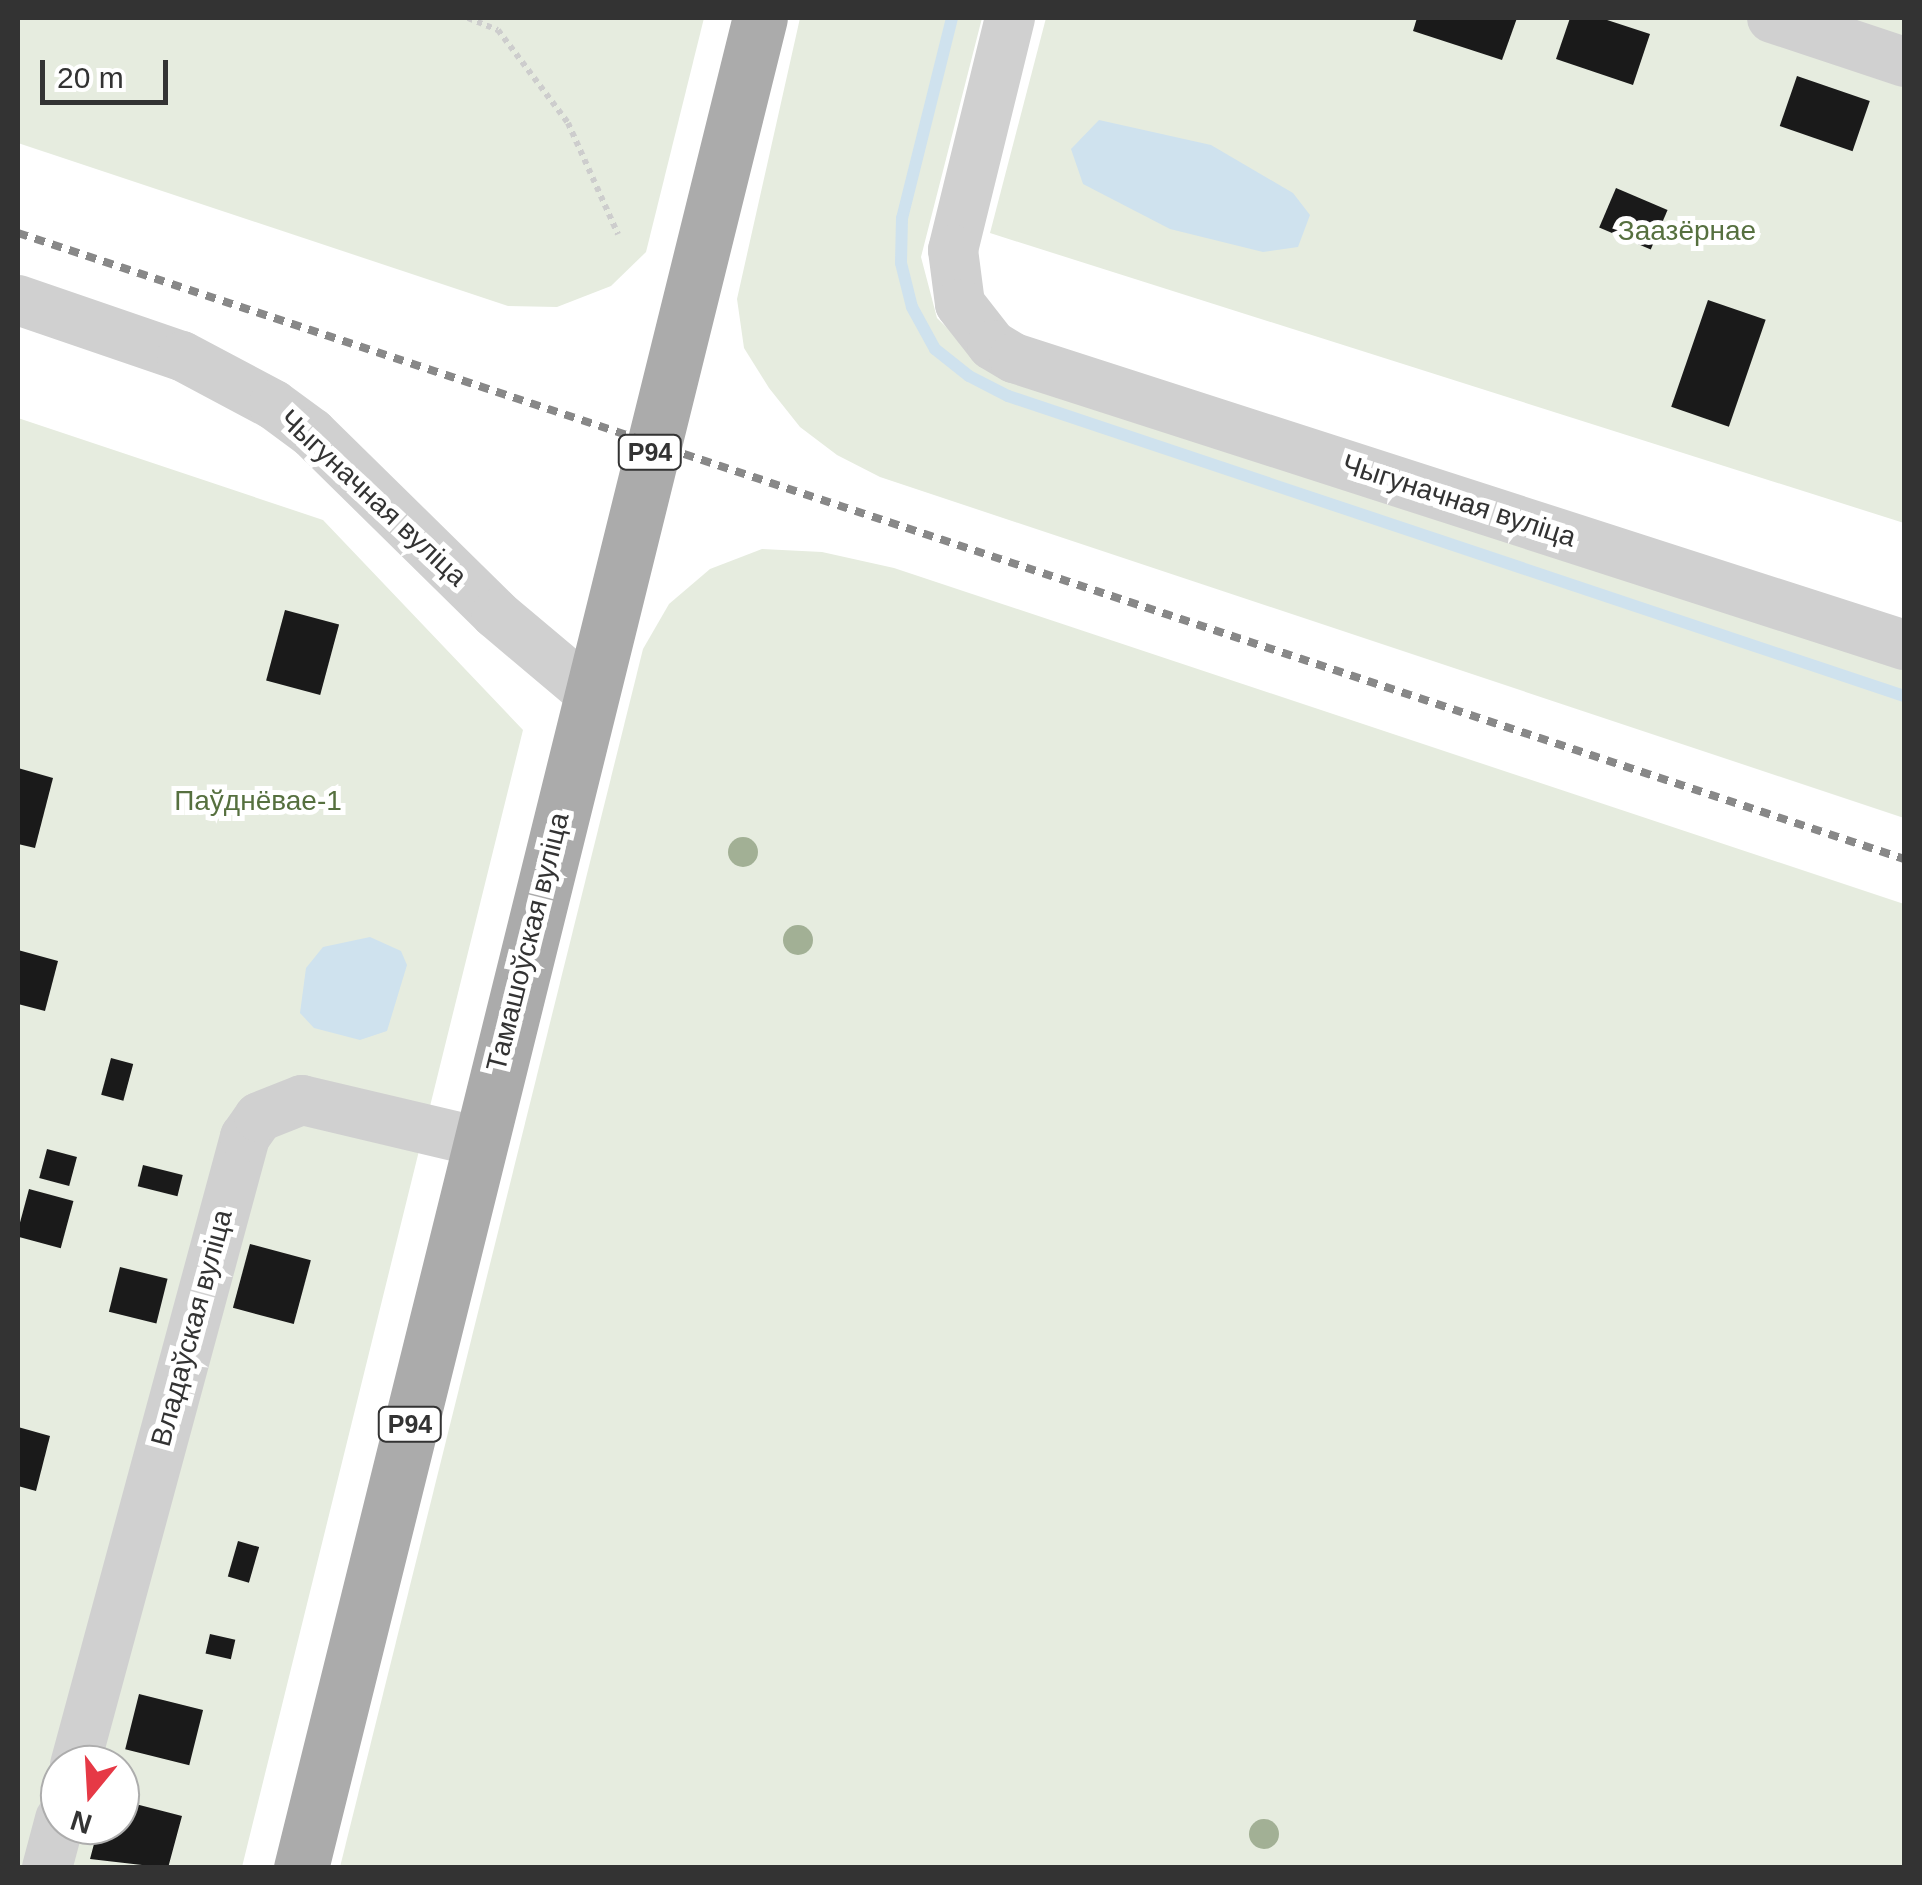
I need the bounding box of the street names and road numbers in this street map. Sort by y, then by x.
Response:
street label: Чыгуначная вуліца [272,403,474,593]
road number: Р94 [618,432,682,472]
street label: Чыгуначная вуліца [1338,447,1580,555]
street label: Тамашоўская вуліца [480,809,576,1075]
street label: Владаўская вуліца [144,1206,240,1450]
road number: Р94 [378,1404,442,1444]

